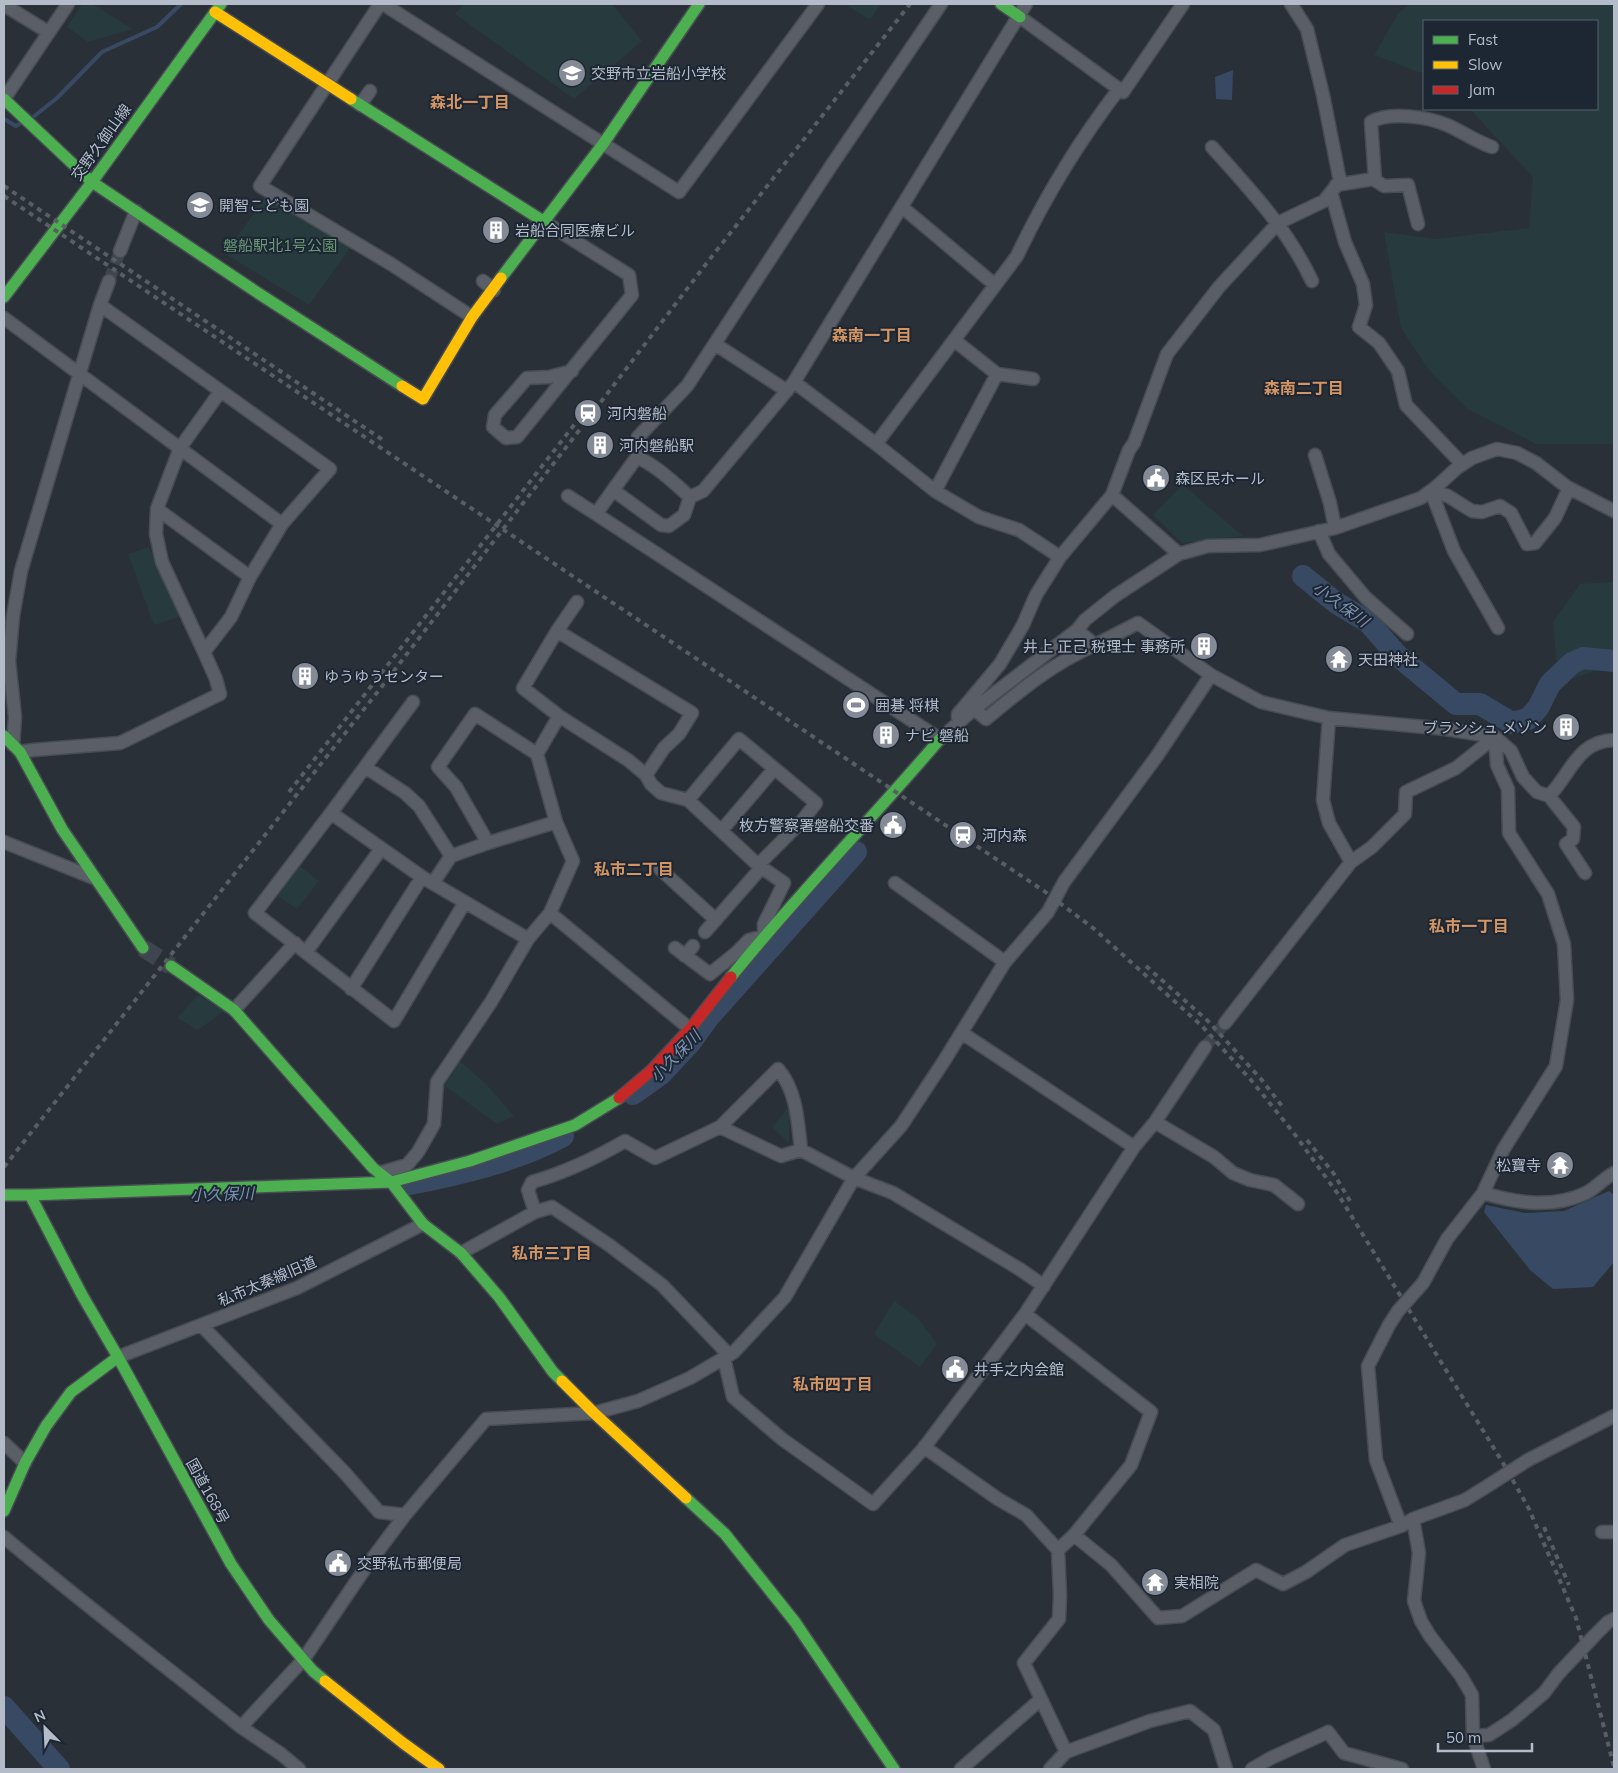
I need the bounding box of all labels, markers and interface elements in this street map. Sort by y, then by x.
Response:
legend [1423,20,1598,110]
text: Fast [1468,30,1498,49]
text: Slow [1468,55,1502,74]
school or university icon: 交野市立岩船小学校 [557,58,587,88]
place label: 交野市立岩船小学校 [591,64,726,83]
text: Jam [1468,80,1495,99]
district label: 森北一丁目 [430,92,510,112]
street label: 交野久御山線 [67,100,135,184]
school or university icon: 開智こども園 [185,190,215,220]
place label: 開智こども園 [219,196,309,215]
building icon: 岩船合同医療ビル [481,215,511,245]
place label: 岩船合同医療ビル [515,221,635,240]
park label: 磐船駅北1号公園 [223,236,337,255]
district label: 森南一丁目 [832,325,912,345]
district label: 森南二丁目 [1264,378,1344,398]
station icon: 河内磐船 [573,398,603,428]
place label: 河内磐船 [607,404,667,423]
building icon: 河内磐船駅 [585,430,615,460]
place label: 河内磐船駅 [619,436,694,455]
public building icon: 森区民ホール [1141,463,1171,493]
place label: 森区民ホール [1175,469,1265,488]
water label: 小久保川 [1309,577,1374,632]
building icon: 井上 正己 税理士 事務所 [1189,631,1219,661]
place label: 井上 正己 税理士 事務所 [1023,637,1185,656]
temple icon: 天田神社 [1324,644,1354,674]
place label: 天田神社 [1358,650,1418,669]
building icon: ゆうゆうセンター [290,661,320,691]
place label: ゆうゆうセンター [324,667,444,686]
sports icon: 囲碁 将棋 [841,690,871,720]
place label: 囲碁 将棋 [875,696,939,715]
building icon: ブランシュ メゾン [1551,712,1581,742]
place label: ブランシュ メゾン [1423,718,1547,737]
building icon: ナビ 磐船 [871,720,901,750]
place label: ナビ 磐船 [905,726,969,745]
public building icon: 枚方警察署磐船交番 [878,810,908,840]
place label: 枚方警察署磐船交番 [739,816,874,835]
station icon: 河内森 [948,820,978,850]
place label: 河内森 [982,826,1027,845]
district label: 私市二丁目 [594,859,674,879]
district label: 私市一丁目 [1429,916,1509,936]
water label: 小久保川 [646,1025,706,1086]
temple icon: 松寶寺 [1545,1150,1575,1180]
place label: 松寶寺 [1496,1156,1541,1175]
water label: 小久保川 [190,1183,256,1205]
district label: 私市三丁目 [512,1243,592,1263]
street label: 私市太秦線旧道 [215,1252,319,1310]
public building icon: 井手之内会館 [940,1354,970,1384]
place label: 井手之内会館 [974,1360,1064,1379]
district label: 私市四丁目 [793,1374,873,1394]
street label: 国道168号 [182,1455,234,1527]
public building icon: 交野私市郵便局 [323,1548,353,1578]
place label: 交野私市郵便局 [357,1554,462,1573]
temple icon: 実相院 [1140,1567,1170,1597]
place label: 実相院 [1174,1573,1219,1592]
north arrow [20,1703,70,1753]
text: N [31,1706,48,1726]
scale bar [1438,1720,1532,1752]
text: 50 m [1446,1728,1481,1747]

